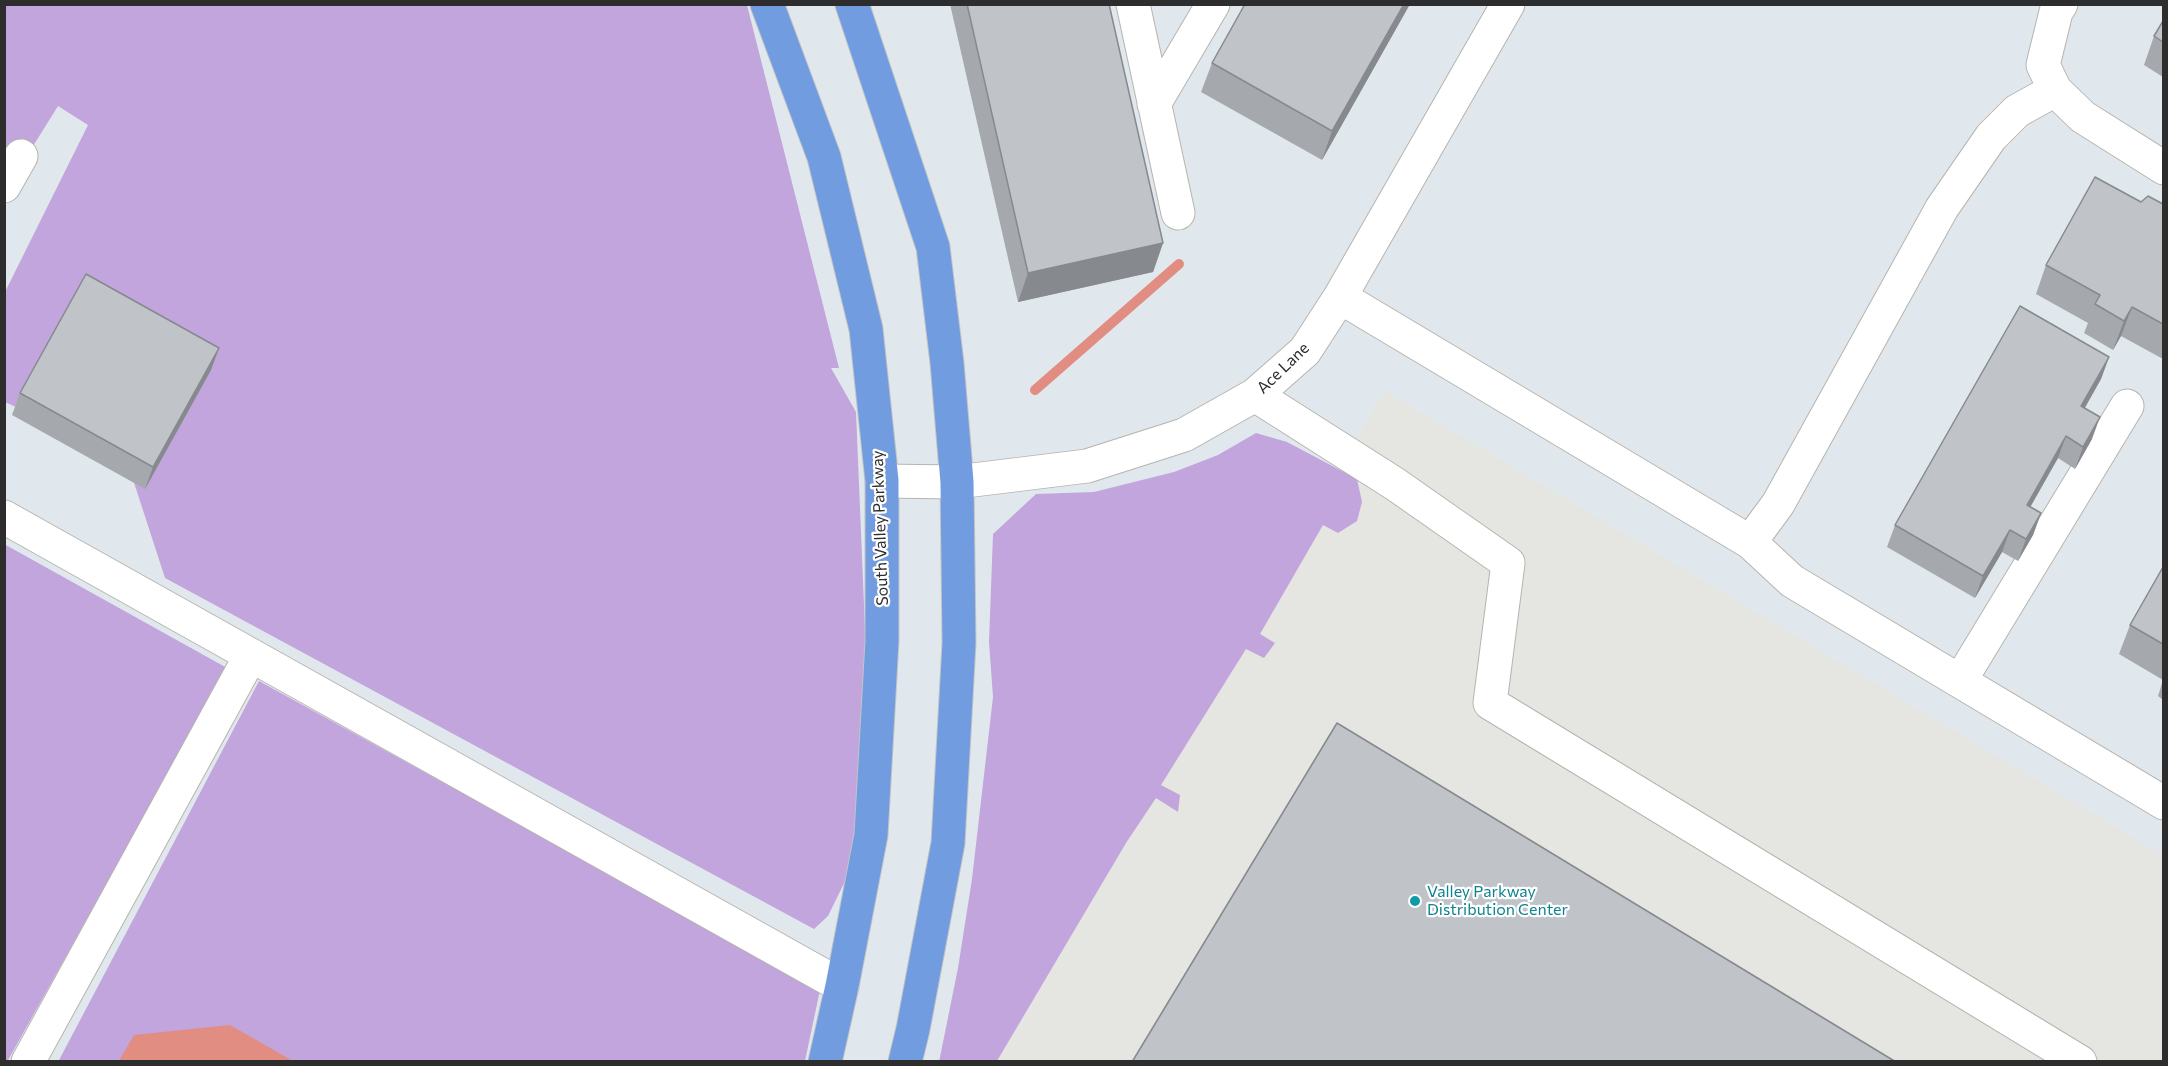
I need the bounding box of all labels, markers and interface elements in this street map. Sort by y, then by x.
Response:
street label: Ace Lane [1253,338,1313,398]
street label: South Valley Parkway [868,450,892,606]
place label: Valley Parkway Distribution Center [1427,882,1568,920]
marker: Valley Parkway Distribution Center [1408,894,1422,908]

